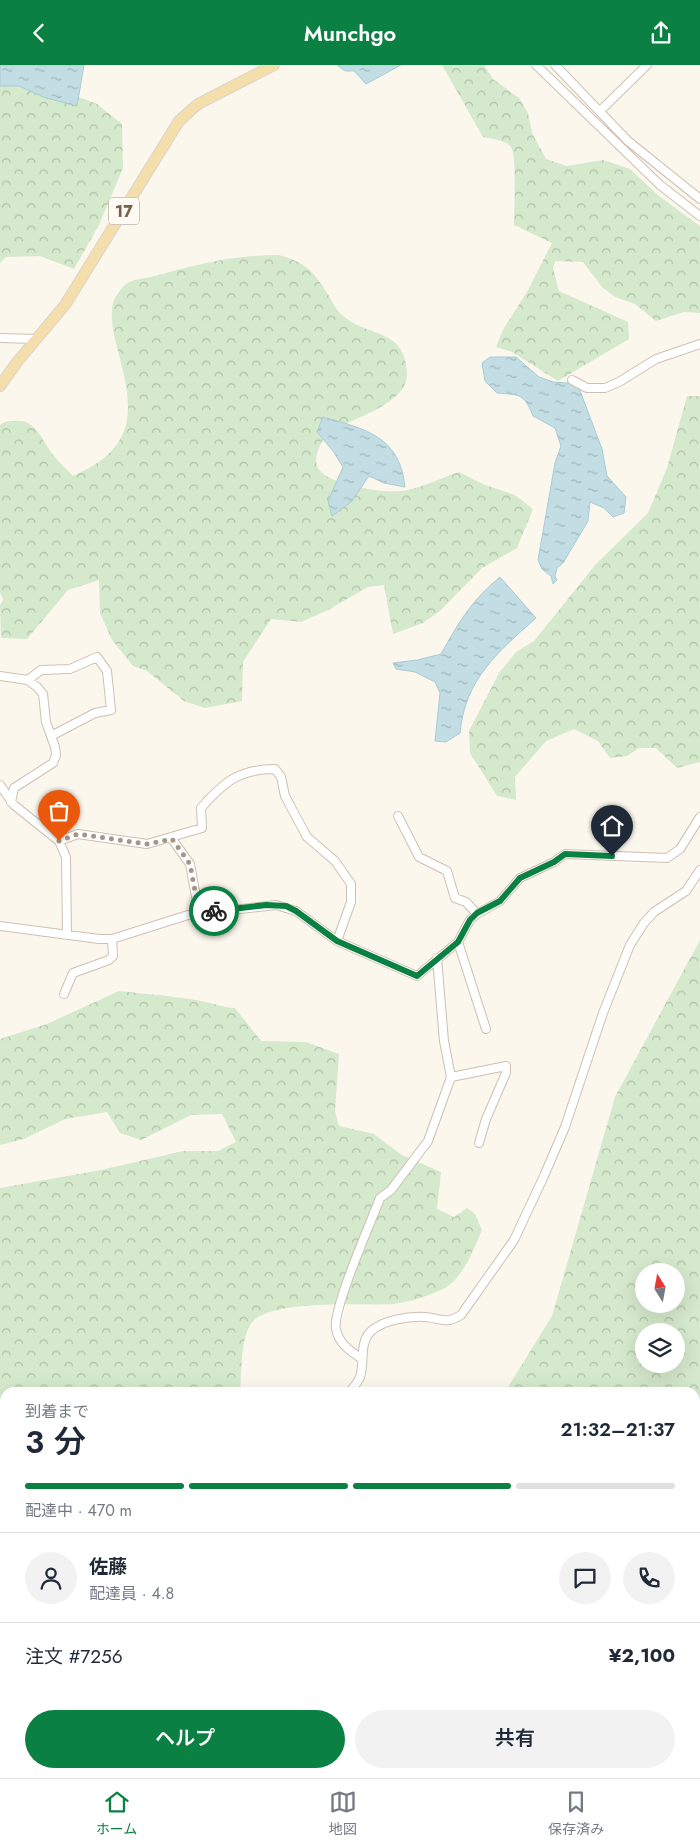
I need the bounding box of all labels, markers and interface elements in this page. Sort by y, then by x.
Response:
text: Munchgo [304,17,396,49]
icon: back [25,19,53,47]
icon: share [647,19,675,47]
road number: 17 [109,197,139,225]
pin [38,790,80,841]
icon: bag [45,797,73,825]
pin [591,805,633,856]
icon: home [598,812,626,840]
courier [189,886,239,936]
icon: bike [200,897,228,925]
north arrow [635,1263,685,1313]
map controls [635,1263,685,1373]
button: layers [635,1323,685,1373]
text: 到着まで [25,1400,89,1423]
text: 21:32–21:37 [560,1416,675,1443]
text: 3 分 [25,1419,86,1465]
text: 配達中 · 470 m [25,1499,132,1522]
button: person [25,1552,77,1604]
button: chat [559,1552,611,1604]
button: phone [623,1552,675,1604]
text: 佐藤 [89,1553,127,1580]
text: 配達員 · 4.8 [89,1582,174,1605]
text: ¥2,100 [609,1642,675,1669]
text: 注文 #7256 [25,1643,123,1670]
button: ヘルプ [25,1710,345,1768]
button: 共有 [355,1710,675,1768]
tab: ホーム [96,1788,137,1839]
tab: 地図 [329,1788,357,1839]
tab: 保存済み [548,1788,604,1839]

